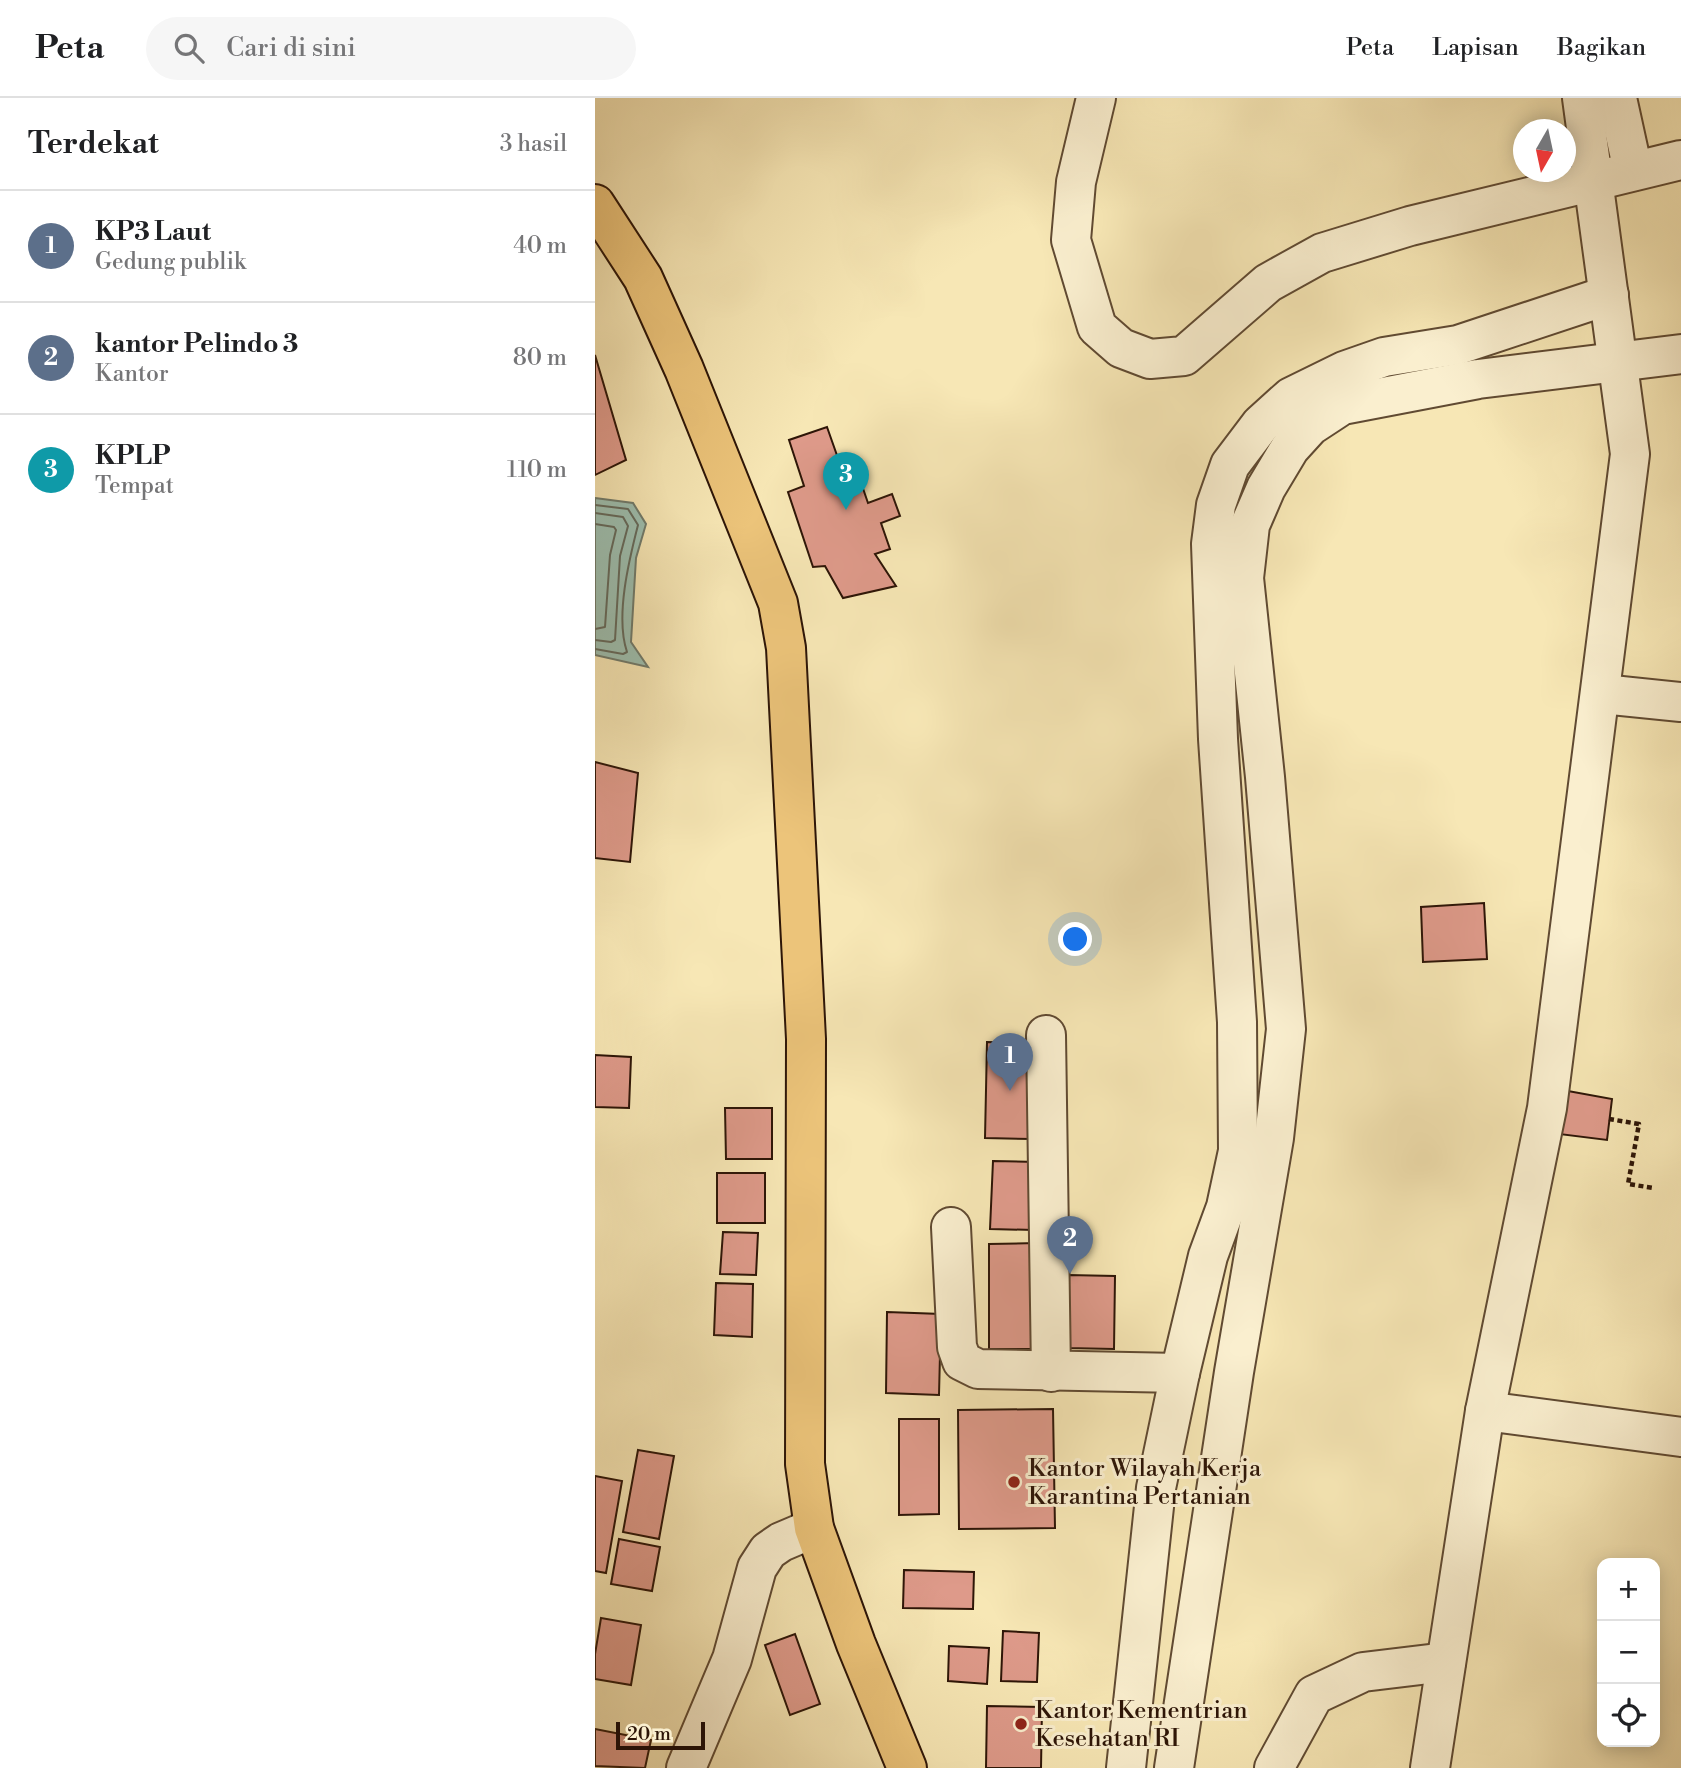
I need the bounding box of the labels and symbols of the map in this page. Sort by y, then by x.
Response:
north arrow [1513,119,1576,182]
pin: 3 [823,452,869,510]
your location [1058,922,1092,956]
pin: 1 [987,1033,1033,1091]
pin: 2 [1047,1216,1093,1274]
place label: Kantor Wilayah Kerja Karantina Pertanian [1028,1454,1262,1512]
marker: Kantor Wilayah Kerja Karantina Pertanian [1006,1474,1022,1490]
place label: Kantor Kementrian Kesehatan RI [1035,1696,1248,1754]
marker: Kantor Kementrian Kesehatan RI [1013,1716,1029,1732]
scale bar [616,1719,705,1751]

